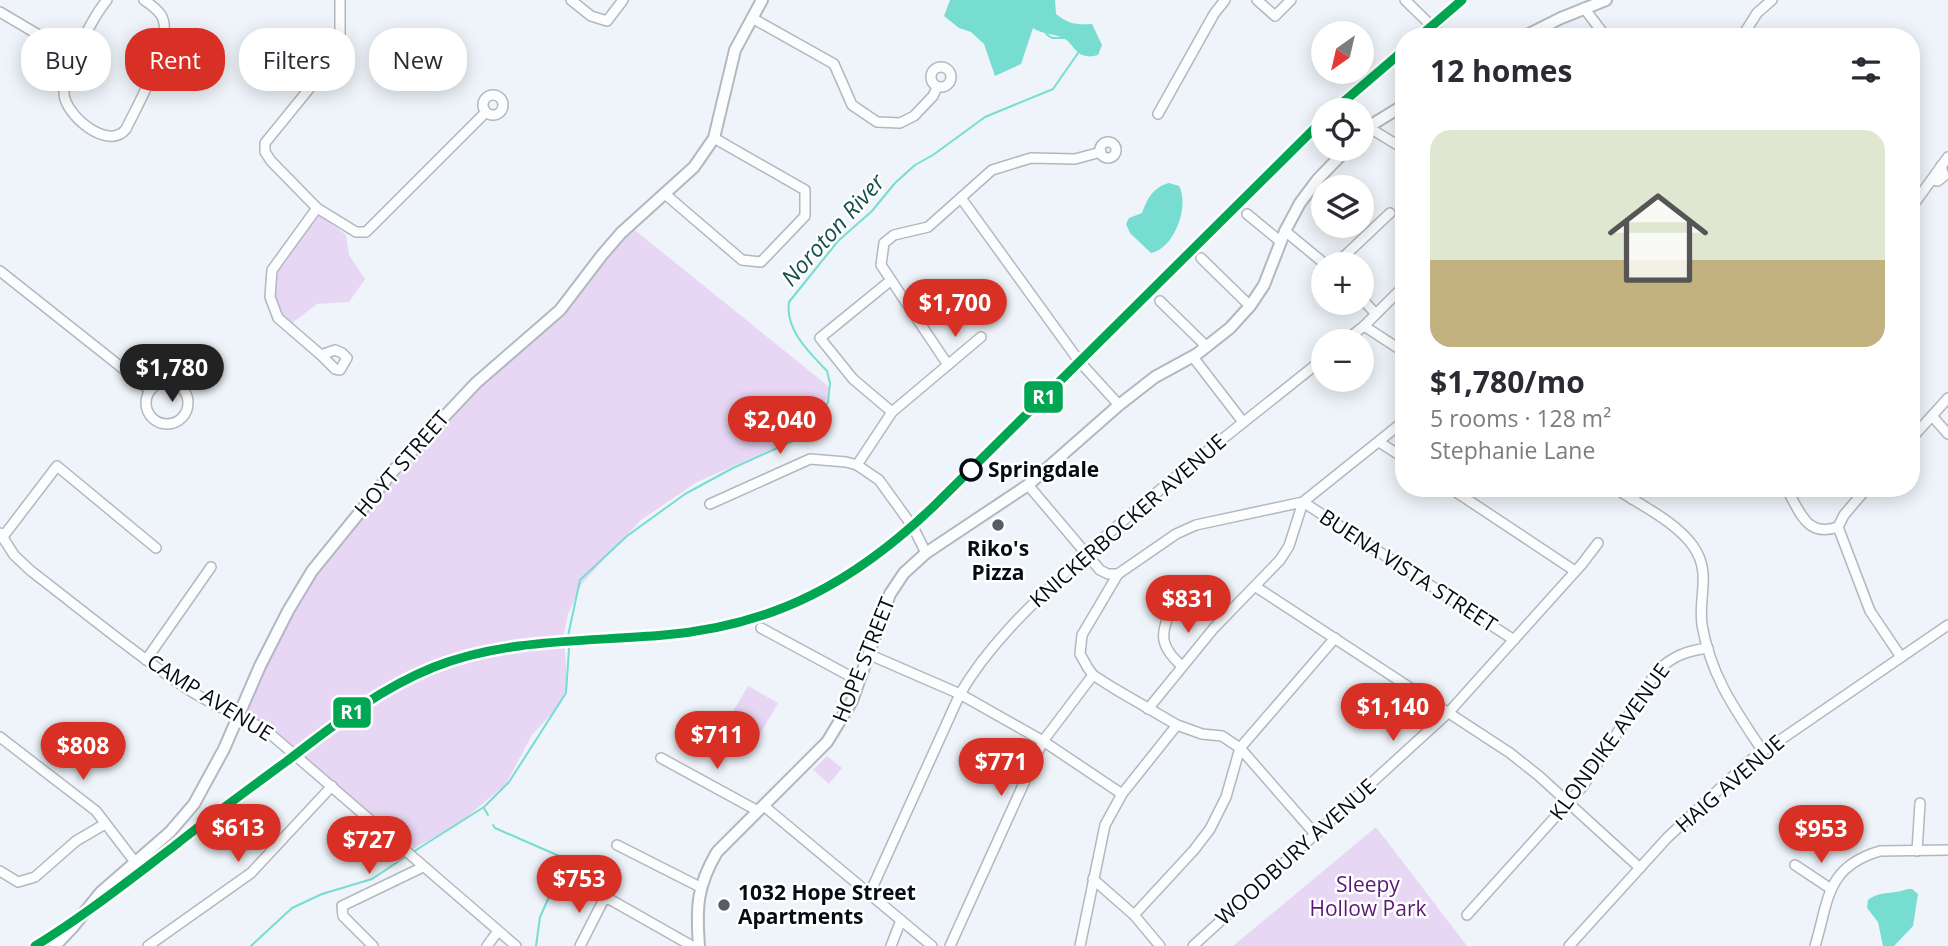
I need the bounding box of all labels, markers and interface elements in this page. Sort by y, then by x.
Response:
north arrow [1311,21,1374,84]
map controls [1311,21,1374,392]
chip: Buy [21,28,111,91]
chip: Rent [125,28,225,91]
chip: Filters [239,28,355,91]
chip: New [369,28,467,91]
text: 12 homes [1430,50,1573,91]
icon: filters [1847,51,1885,89]
button: locate [1311,98,1374,161]
water label: Noroton River [773,166,892,292]
button: layers [1311,175,1374,238]
icon: home [1595,175,1721,301]
button: + [1311,252,1374,315]
pin: $1,700 [898,280,1012,339]
text: $1,700 [919,286,991,318]
button: − [1311,329,1374,392]
pin: $1,780 [115,344,229,404]
text: $1,780 [136,351,208,383]
text: $1,780/mo [1430,361,1585,402]
line badge: R1 [1023,380,1064,414]
text: R1 [1032,384,1056,410]
pin: $2,040 [723,396,837,456]
text: 5 rooms · 128 m² [1430,402,1611,434]
text: $2,040 [744,403,816,435]
street label: HOYT STREET [348,404,455,522]
street label: KNICKERBOCKER AVENUE [1023,427,1231,613]
text: Stephanie Lane [1430,434,1595,466]
place label: Springdale [988,455,1099,483]
marker: Springdale [960,459,982,481]
street label: BUENA VISTA STREET [1314,502,1503,638]
marker: Riko's Pizza [990,517,1006,533]
place label: Riko's Pizza [967,534,1029,586]
pin: $831 [1147,576,1229,635]
text: $831 [1162,582,1214,614]
street label: HOPE STREET [825,593,901,726]
street label: CAMP AVENUE [142,647,279,747]
street label: KLONDIKE AVENUE [1543,657,1676,825]
pin: $1,140 [1336,684,1450,743]
text: $1,140 [1357,690,1429,722]
line badge: R1 [332,696,372,729]
text: R1 [340,699,364,725]
pin: $711 [676,712,758,771]
text: $711 [691,718,743,750]
pin: $808 [42,722,124,782]
street label: HAIG AVENUE [1669,728,1790,838]
text: $808 [57,729,109,761]
pin: $771 [960,738,1042,798]
text: $771 [975,745,1027,777]
street label: WOODBURY AVENUE [1209,772,1381,931]
pin: $613 [197,804,279,864]
pin: $953 [1780,806,1862,865]
text: $613 [212,811,264,843]
text: $953 [1795,812,1847,844]
pin: $727 [328,816,410,876]
text: $727 [343,823,395,855]
pin: $753 [538,856,620,915]
text: $753 [553,862,605,894]
park label: Sleepy Hollow Park [1310,870,1427,922]
place label: 1032 Hope Street Apartments [738,878,916,930]
marker: 1032 Hope Street Apartments [716,897,732,913]

